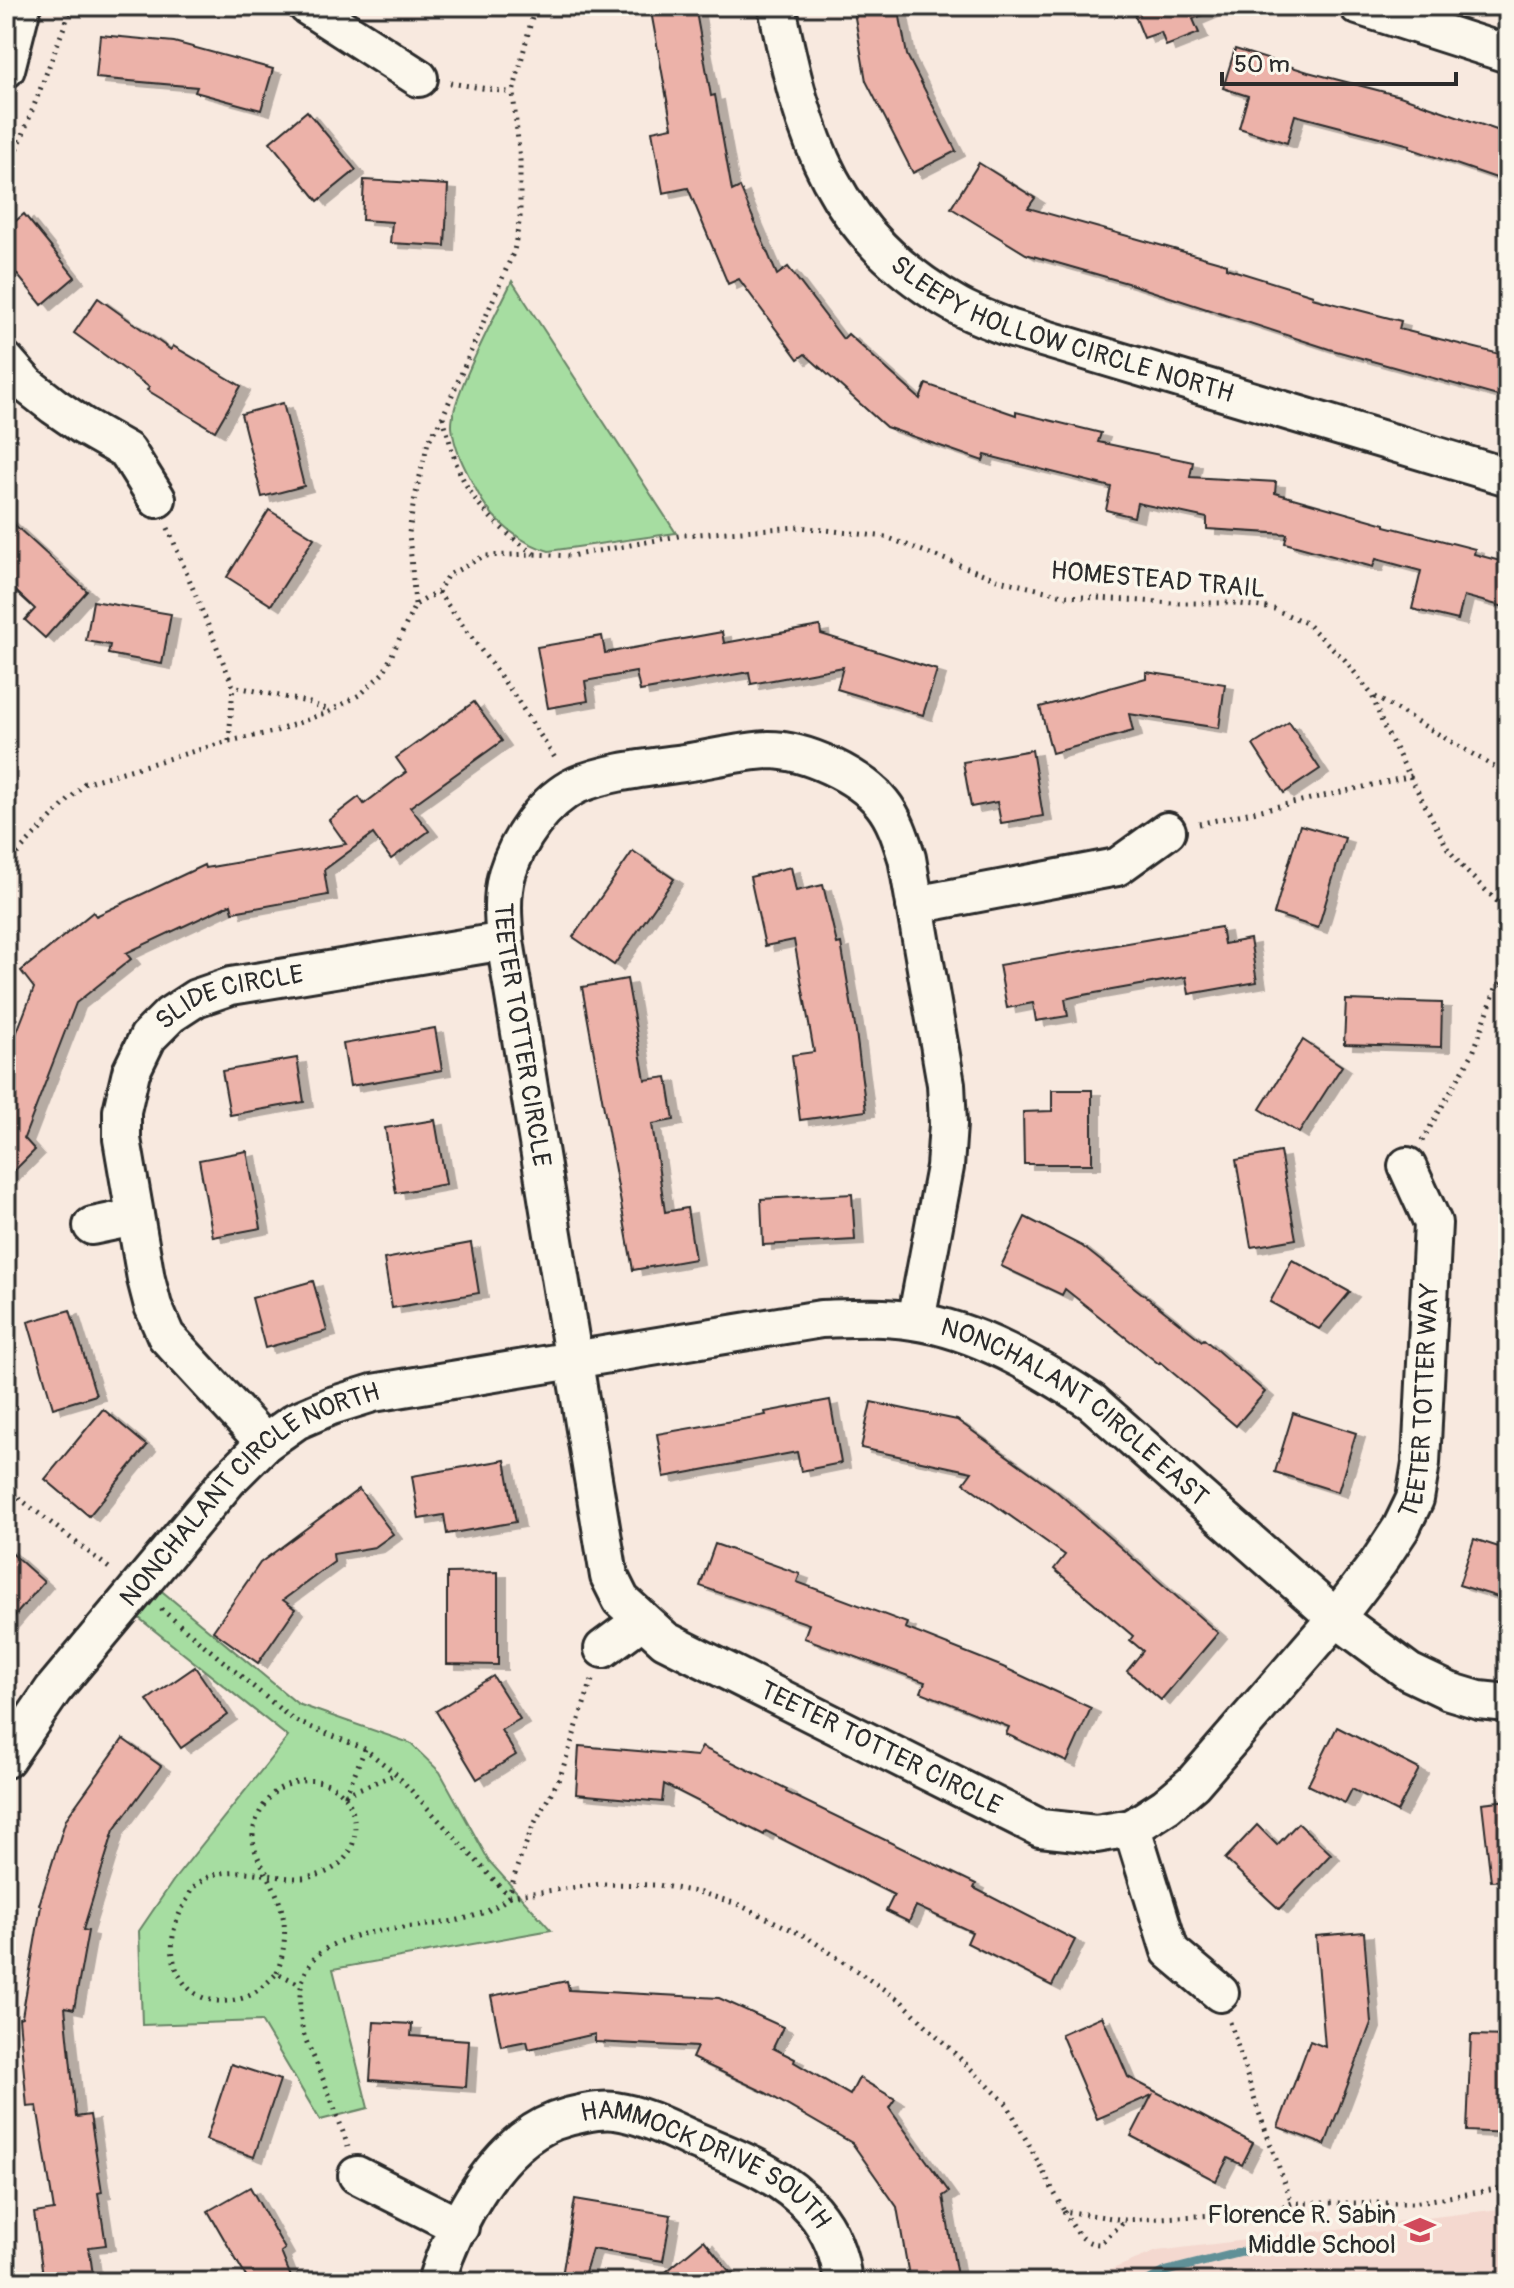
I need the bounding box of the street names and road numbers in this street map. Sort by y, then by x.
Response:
street label: SLEEPY HOLLOW CIRCLE NORTH [884,249,1237,410]
street label: HOMESTEAD TRAIL [1049,555,1267,605]
street label: TEETER TOTTER CIRCLE [487,902,558,1169]
street label: SLIDE CIRCLE [149,958,306,1036]
street label: TEETER TOTTER WAY [1392,1282,1446,1524]
street label: NONCHALANT CIRCLE EAST [937,1311,1215,1513]
street label: NONCHALANT CIRCLE NORTH [113,1376,384,1613]
street label: TEETER TOTTER CIRCLE [754,1674,1007,1822]
street label: HAMMOCK DRIVE SOUTH [578,2094,838,2235]

